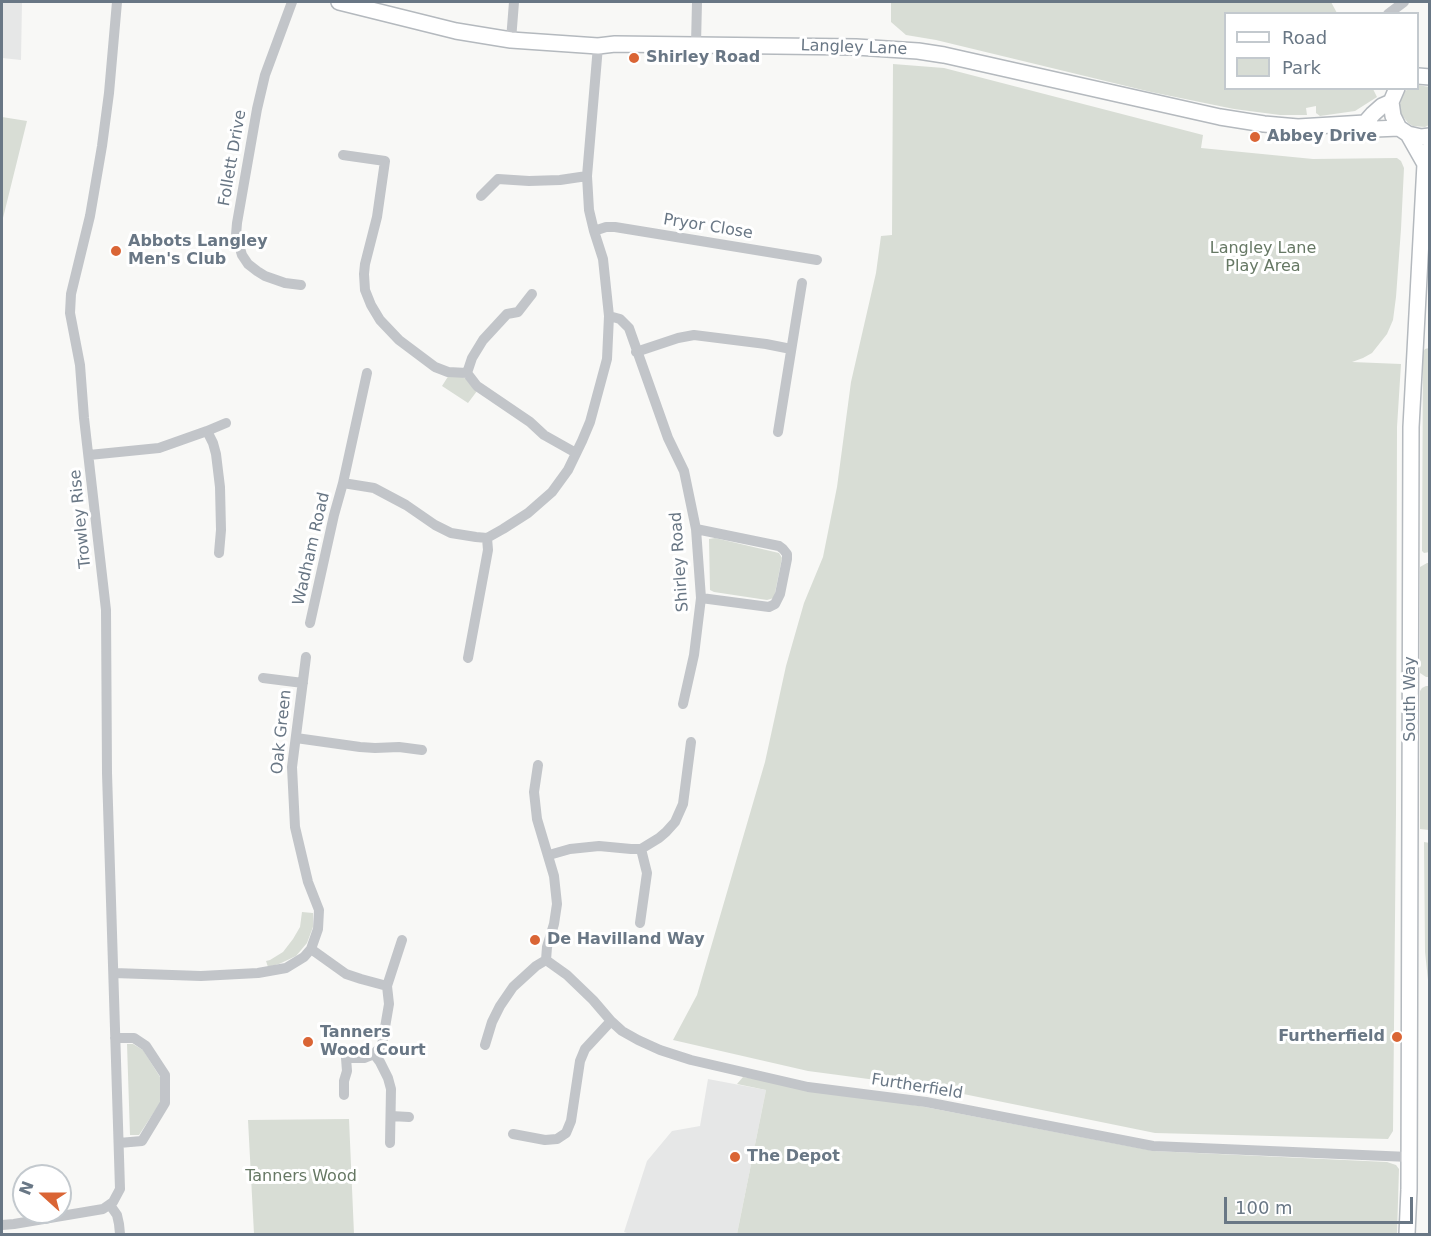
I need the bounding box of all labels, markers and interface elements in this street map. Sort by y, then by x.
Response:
legend [1224,12,1419,90]
text: Road [1282,27,1327,48]
street label: Langley Lane [800,37,908,59]
place label: Shirley Road [646,48,760,68]
marker: Shirley Road [627,51,641,65]
text: Park [1282,57,1321,78]
street label: Follett Drive [215,108,251,208]
place label: Abbey Drive [1267,127,1377,147]
marker: Abbey Drive [1248,130,1262,144]
street label: Pryor Close [662,210,754,244]
place label: Abbots Langley Men's Club [128,232,268,270]
park label: Langley Lane Play Area [1210,239,1316,277]
marker: Abbots Langley Men's Club [109,244,123,258]
street label: Trowley Rise [66,469,96,569]
street label: Wadham Road [290,491,334,607]
street label: Shirley Road [667,511,693,613]
street label: South Way [1401,656,1421,742]
street label: Oak Green [268,689,296,775]
place label: De Havilland Way [547,930,705,950]
marker: De Havilland Way [528,933,542,947]
place label: Tanners Wood Court [320,1023,426,1061]
place label: Furtherfield [1278,1027,1385,1047]
marker: Furtherfield [1390,1030,1404,1044]
marker: Tanners Wood Court [301,1035,315,1049]
street label: Furtherfield [870,1070,964,1104]
place label: The Depot [747,1147,840,1167]
marker: The Depot [728,1150,742,1164]
north arrow [12,1164,72,1224]
park label: Tanners Wood [245,1167,357,1187]
text: N [15,1178,38,1198]
scale bar [1227,1185,1416,1223]
text: 100 m [1235,1197,1293,1218]

